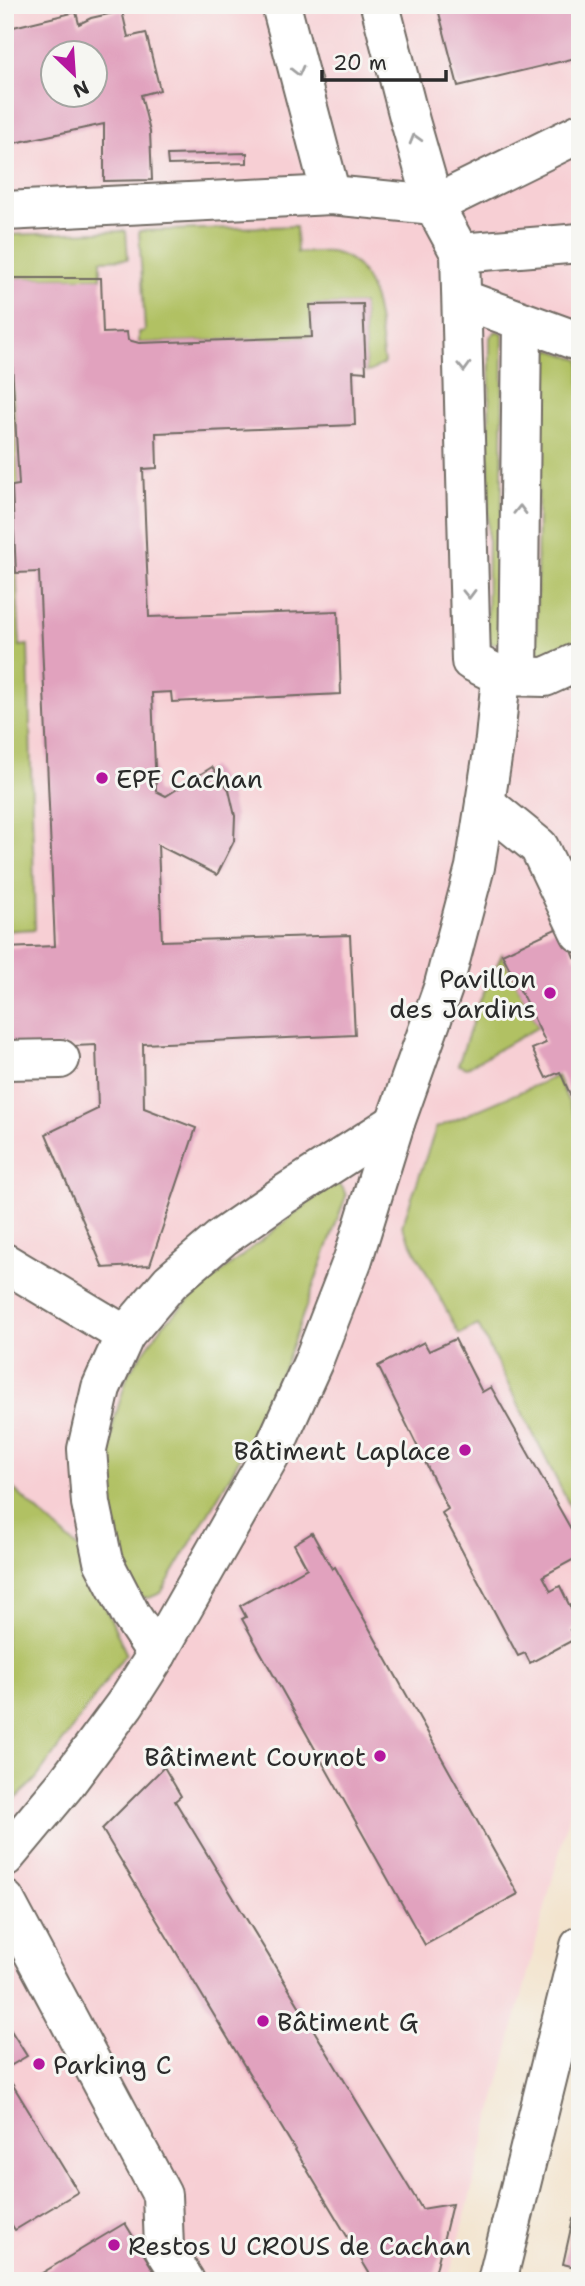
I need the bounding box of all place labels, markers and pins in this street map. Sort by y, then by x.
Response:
place label: EPF Cachan [116,761,263,796]
marker: EPF Cachan [94,770,110,786]
place label: Pavillon des Jardins [389,961,536,1026]
marker: Pavillon des Jardins [542,985,558,1001]
place label: Bâtiment Laplace [233,1433,451,1468]
marker: Bâtiment Laplace [457,1442,473,1458]
place label: Bâtiment Cournot [144,1739,366,1774]
marker: Bâtiment Cournot [372,1748,388,1764]
place label: Bâtiment G [277,2004,418,2039]
marker: Bâtiment G [255,2013,271,2029]
place label: Parking C [53,2047,172,2082]
marker: Parking C [31,2056,47,2072]
place label: Restos U CROUS de Cachan [128,2228,471,2263]
marker: Restos U CROUS de Cachan [106,2237,122,2253]

